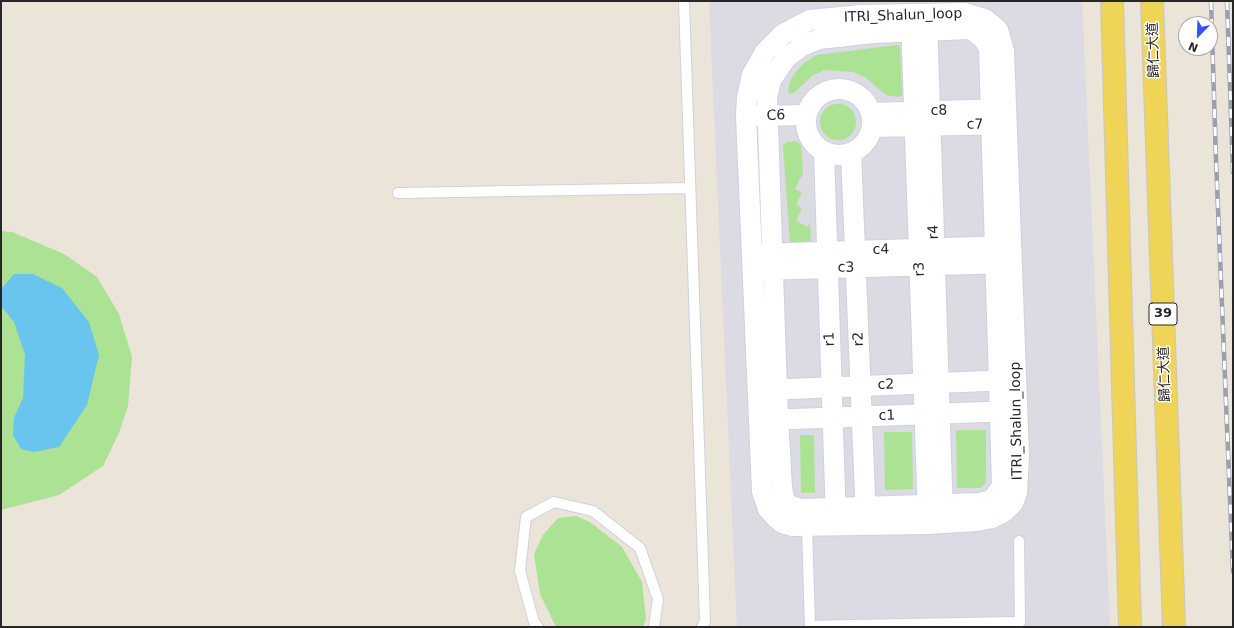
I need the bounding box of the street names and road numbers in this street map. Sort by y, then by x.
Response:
street label: ITRI_Shalun_loop [844,6,962,26]
street label: 歸仁大道 [1145,22,1163,78]
street label: c8 [930,102,948,120]
street label: C6 [766,107,786,125]
street label: c7 [967,116,983,134]
street label: r4 [925,224,943,240]
street label: c4 [872,241,890,259]
street label: c3 [838,259,854,277]
street label: r3 [911,261,929,277]
road number: 39 [1149,303,1177,325]
street label: r1 [821,331,839,347]
street label: r2 [850,331,868,347]
street label: 歸仁大道 [1156,346,1174,402]
street label: ITRI_Shalun_loop [1008,362,1026,480]
street label: c2 [877,376,895,394]
street label: c1 [878,407,896,425]

